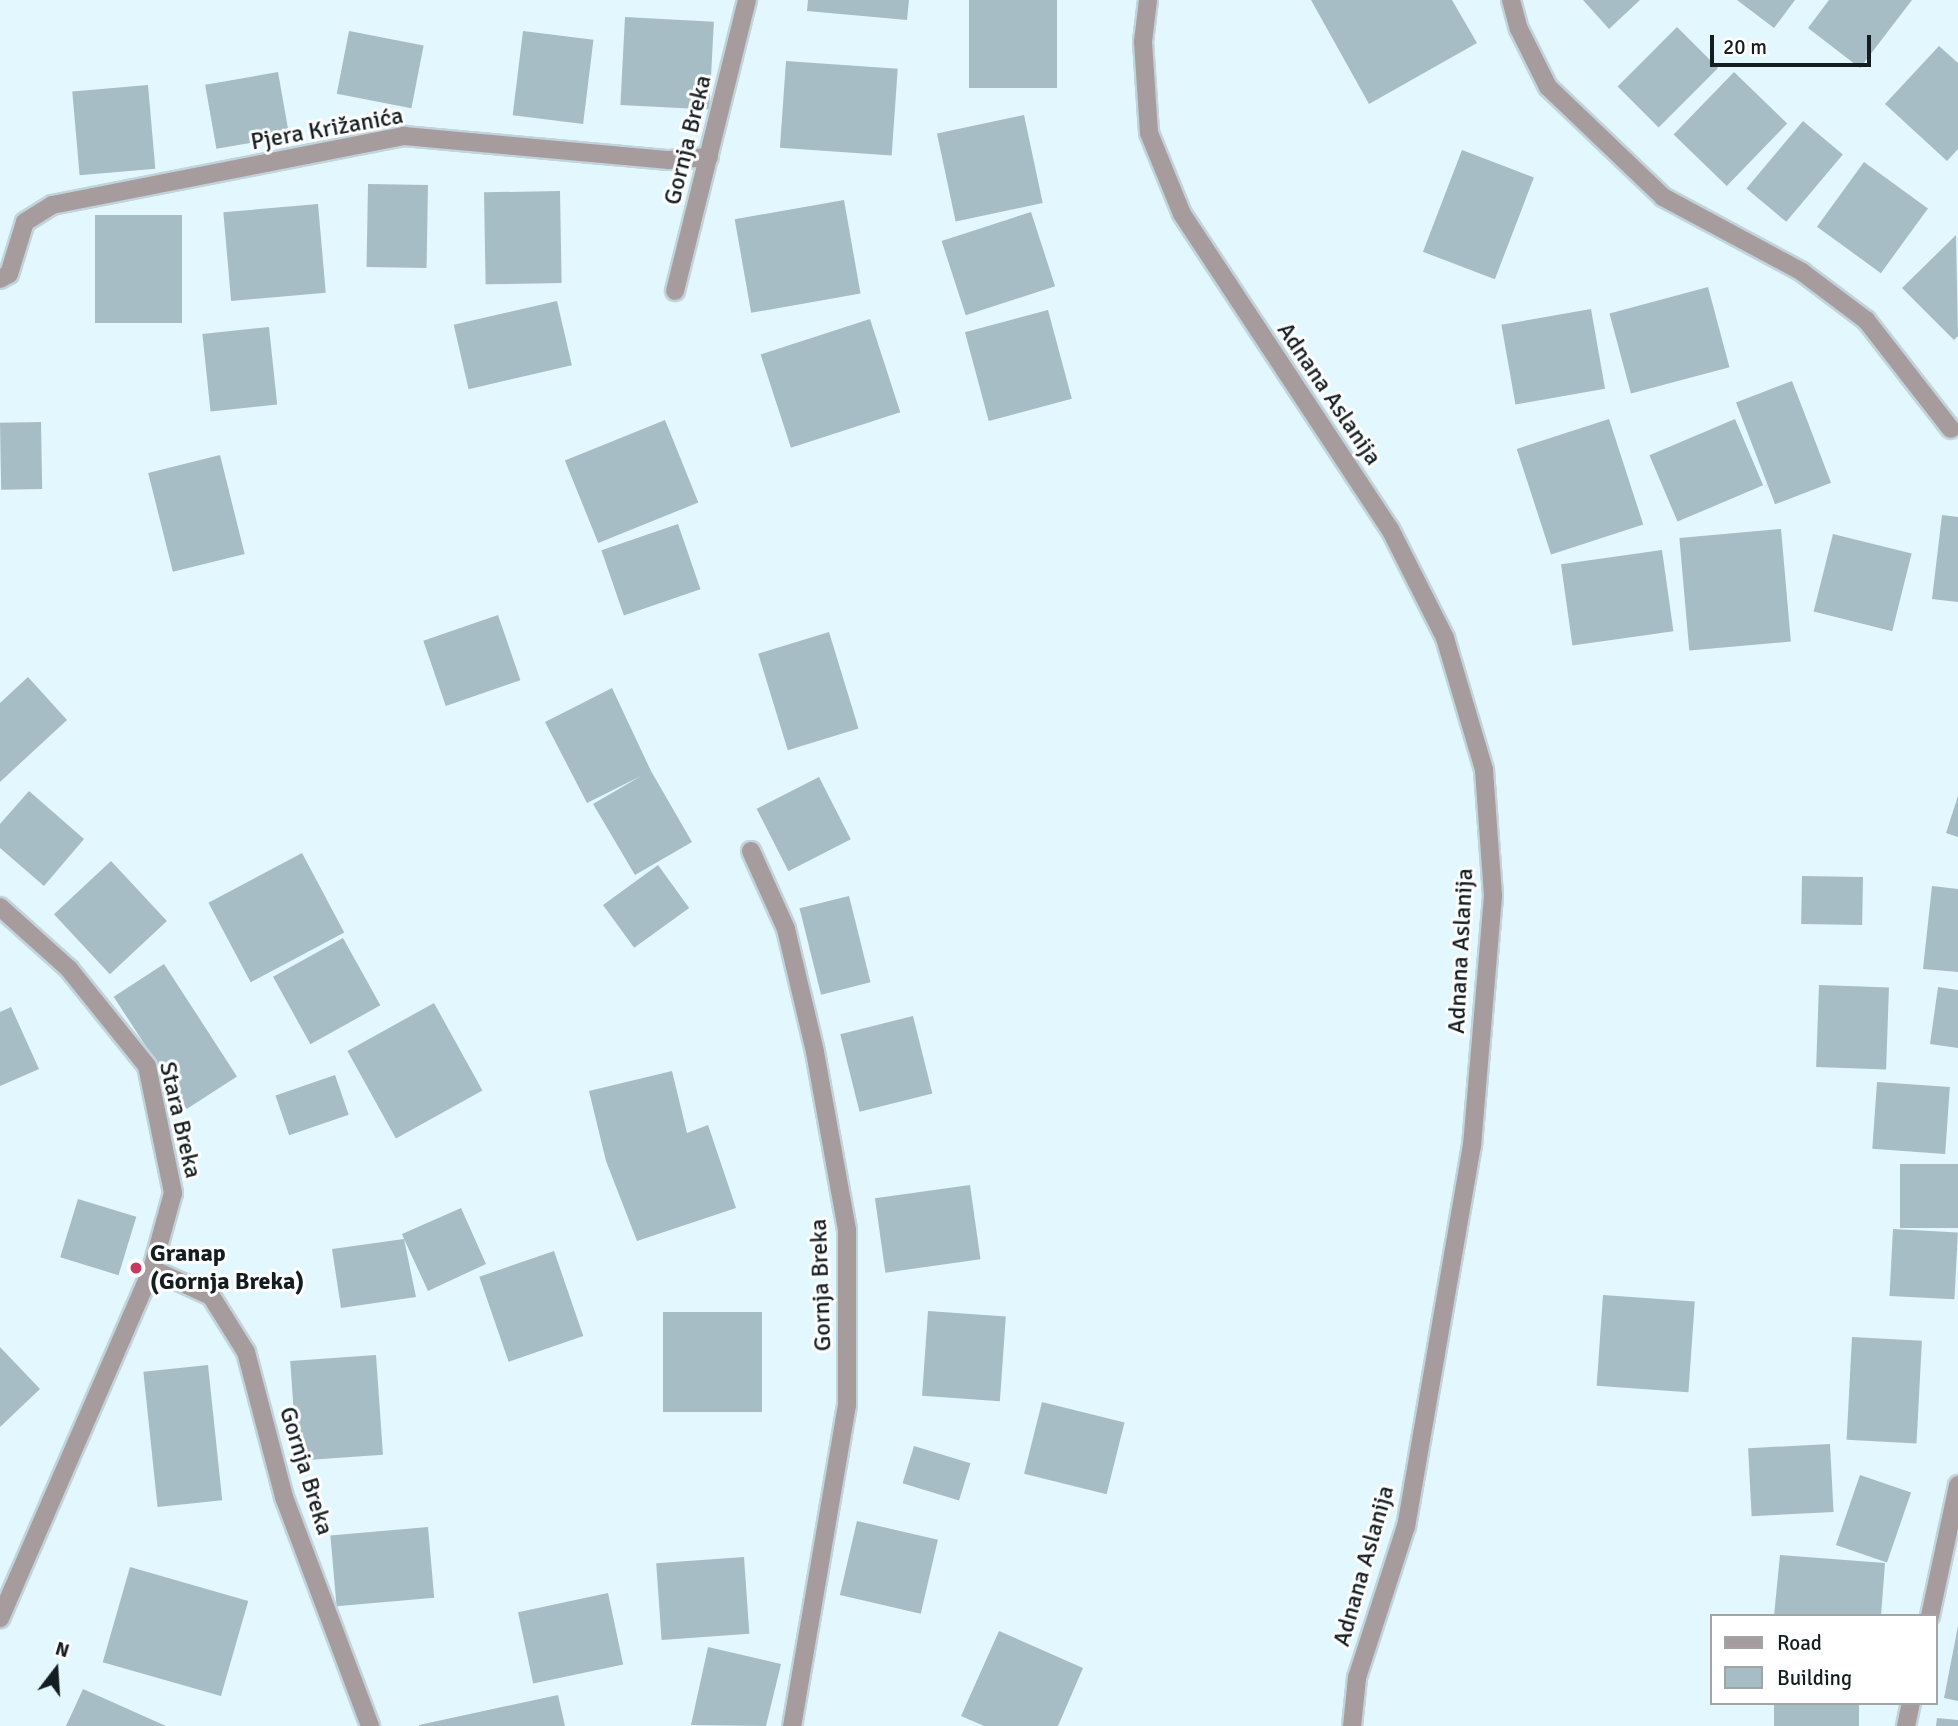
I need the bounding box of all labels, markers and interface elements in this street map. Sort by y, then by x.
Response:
scale bar [1713,21,1874,65]
text: 20 m [1723,34,1767,60]
street label: Gornja Breka [658,72,718,208]
street label: Pjera Križanića [248,101,406,157]
street label: Adnana Aslanija [1271,317,1387,471]
street label: Adnana Aslanija [1442,867,1480,1035]
street label: Stara Breka [153,1059,207,1181]
street label: Gornja Breka [804,1218,838,1352]
place label: Granap (Gornja Breka) [150,1240,304,1296]
marker: Granap (Gornja Breka) [128,1260,144,1276]
street label: Gornja Breka [273,1403,339,1539]
street label: Adnana Aslanija [1327,1482,1401,1650]
legend [1710,1614,1937,1705]
text: Road [1777,1630,1822,1656]
north arrow [21,1635,91,1705]
text: N [52,1637,72,1663]
text: Building [1777,1665,1852,1691]

